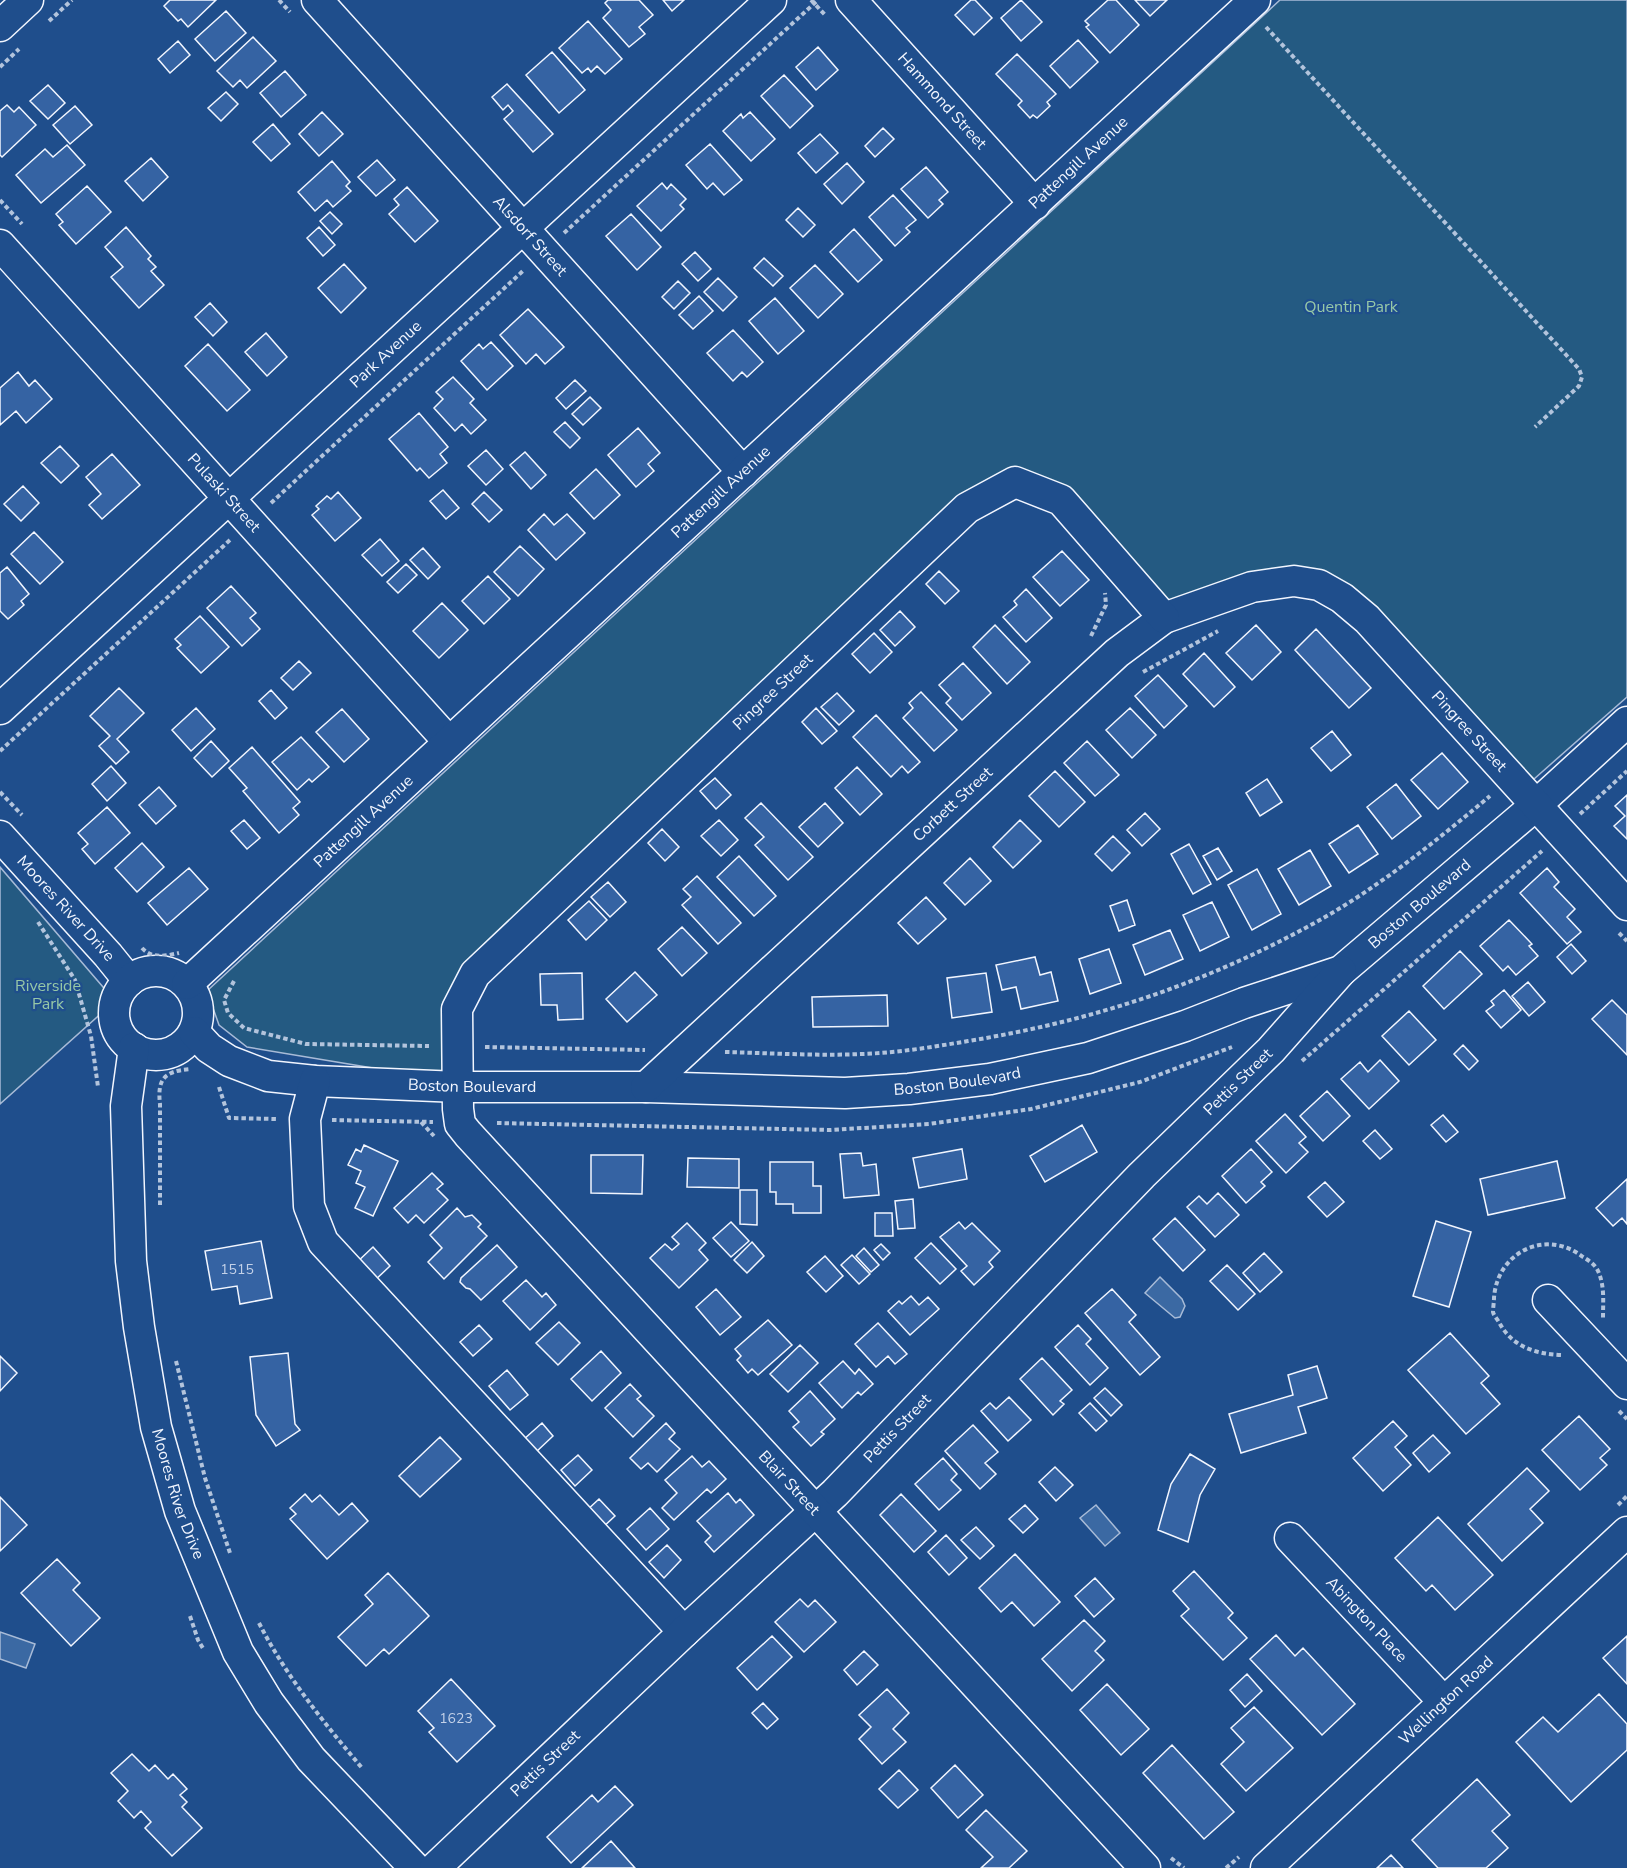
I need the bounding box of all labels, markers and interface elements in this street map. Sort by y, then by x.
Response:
street label: Hammond Street [893,48,992,154]
street label: Pattengill Avenue [1024,111,1133,214]
street label: Alsdorf Street [488,191,573,281]
park label: Quentin Park [1304,296,1399,318]
street label: Park Avenue [345,316,426,393]
street label: Pattengill Avenue [666,441,775,544]
street label: Pulaski Street [182,449,266,537]
street label: Pingree Street [728,648,818,735]
street label: Pingree Street [1426,686,1512,777]
street label: Corbett Street [908,762,998,847]
street label: Pattengill Avenue [309,770,418,873]
street label: Moores River Drive [12,851,120,966]
street label: Boston Boulevard [1364,854,1476,954]
park label: Riverside Park [15,975,81,1015]
street label: Pettis Street [1199,1043,1278,1121]
street label: Boston Boulevard [893,1062,1023,1101]
street label: Boston Boulevard [407,1074,536,1098]
house number: 1515 [220,1260,254,1279]
street label: Pettis Street [859,1389,936,1468]
street label: Moores River Drive [146,1426,210,1563]
street label: Blair Street [753,1446,825,1520]
street label: Abington Place [1321,1572,1412,1667]
street label: Wellington Road [1394,1651,1498,1750]
house number: 1623 [439,1709,473,1728]
street label: Pettis Street [506,1725,585,1802]

